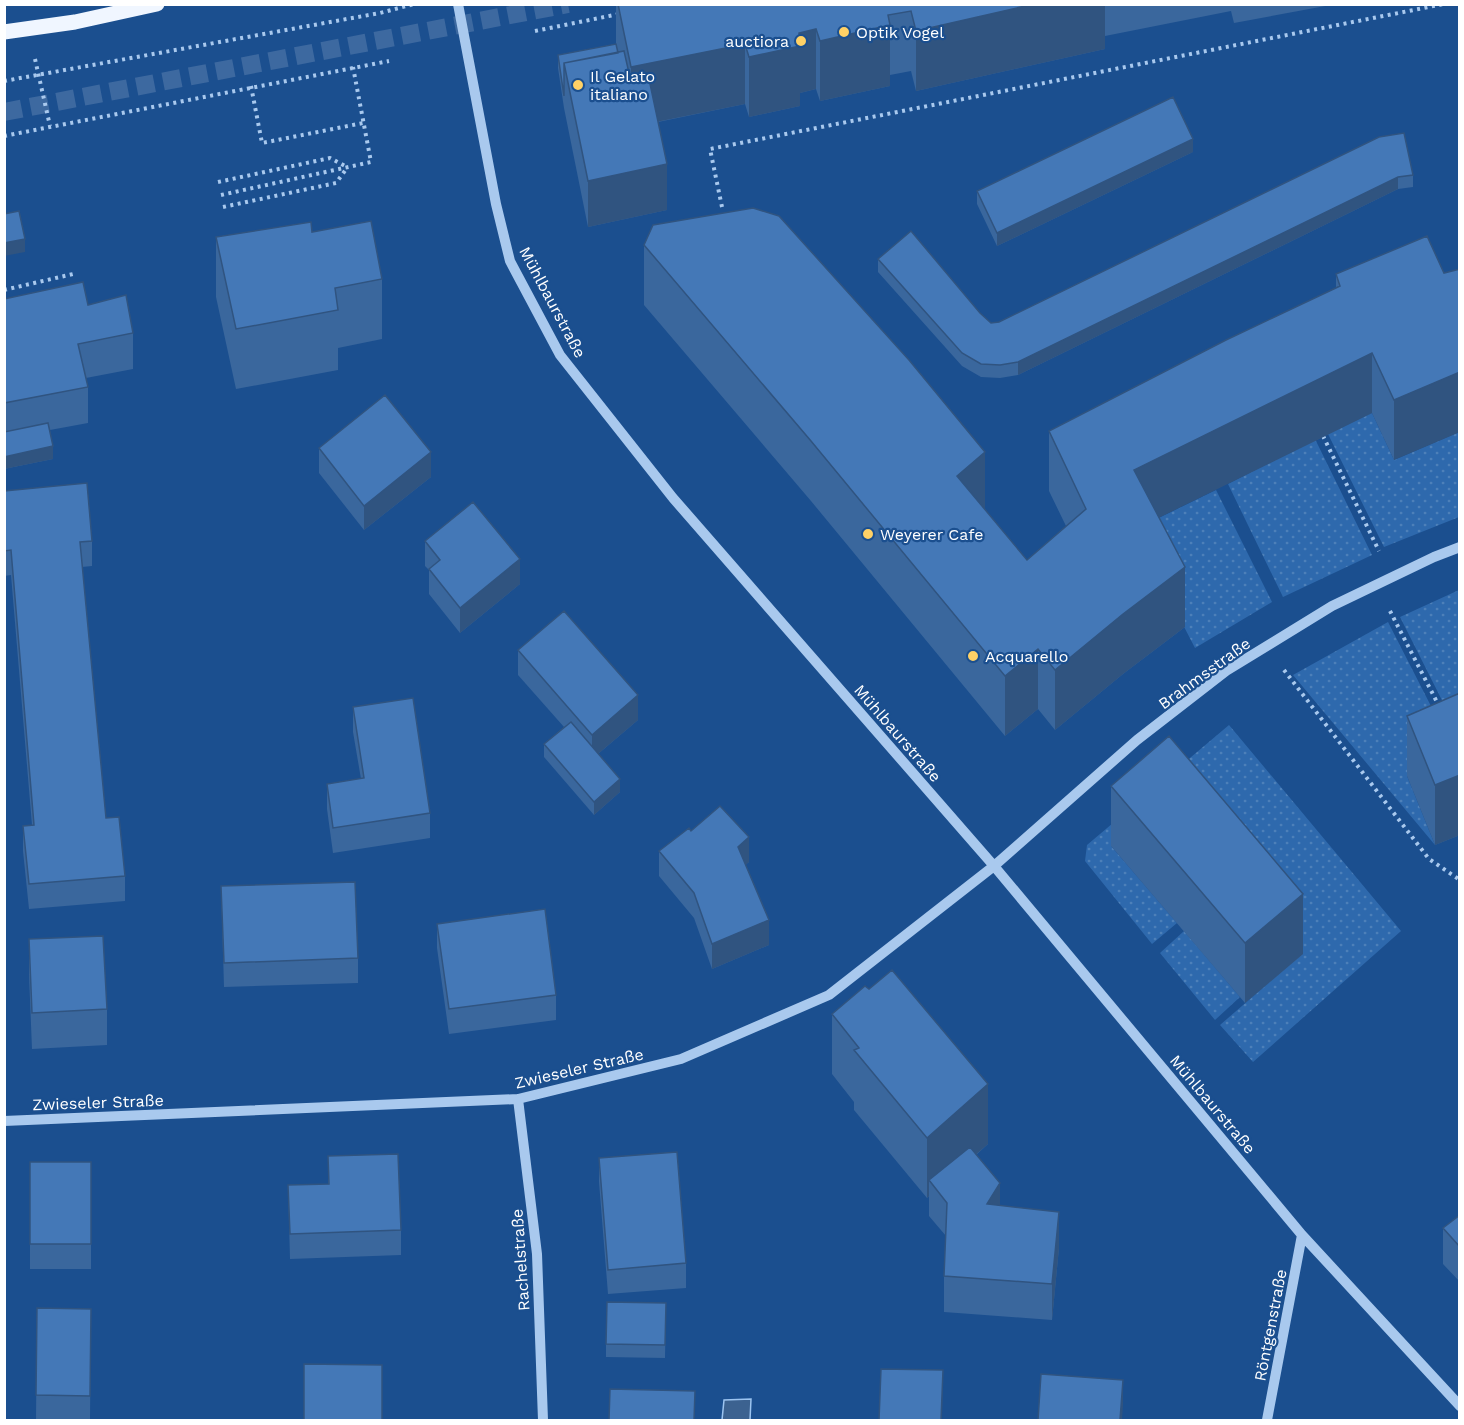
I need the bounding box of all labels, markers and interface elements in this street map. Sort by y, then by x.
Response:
place label: Optik Vogel [856,23,944,42]
marker: Optik Vogel [837,25,851,39]
place label: auctiora [725,32,789,51]
marker: auctiora [794,34,808,48]
place label: Il Gelato italiano [590,67,655,104]
marker: Il Gelato italiano [571,78,585,92]
street label: Mühlbaurstraße [515,243,590,361]
place label: Weyerer Cafe [880,525,984,544]
marker: Weyerer Cafe [861,527,875,541]
street label: Brahmsstraße [1155,634,1254,713]
place label: Acquarello [985,647,1068,666]
marker: Acquarello [966,649,980,663]
street label: Mühlbaurstraße [850,681,945,786]
street label: Zwieseler Straße [513,1044,645,1093]
street label: Mühlbaurstraße [1166,1051,1259,1158]
street label: Zwieseler Straße [32,1091,164,1114]
street label: Rachelstraße [507,1208,534,1312]
street label: Röntgenstraße [1250,1267,1291,1383]

